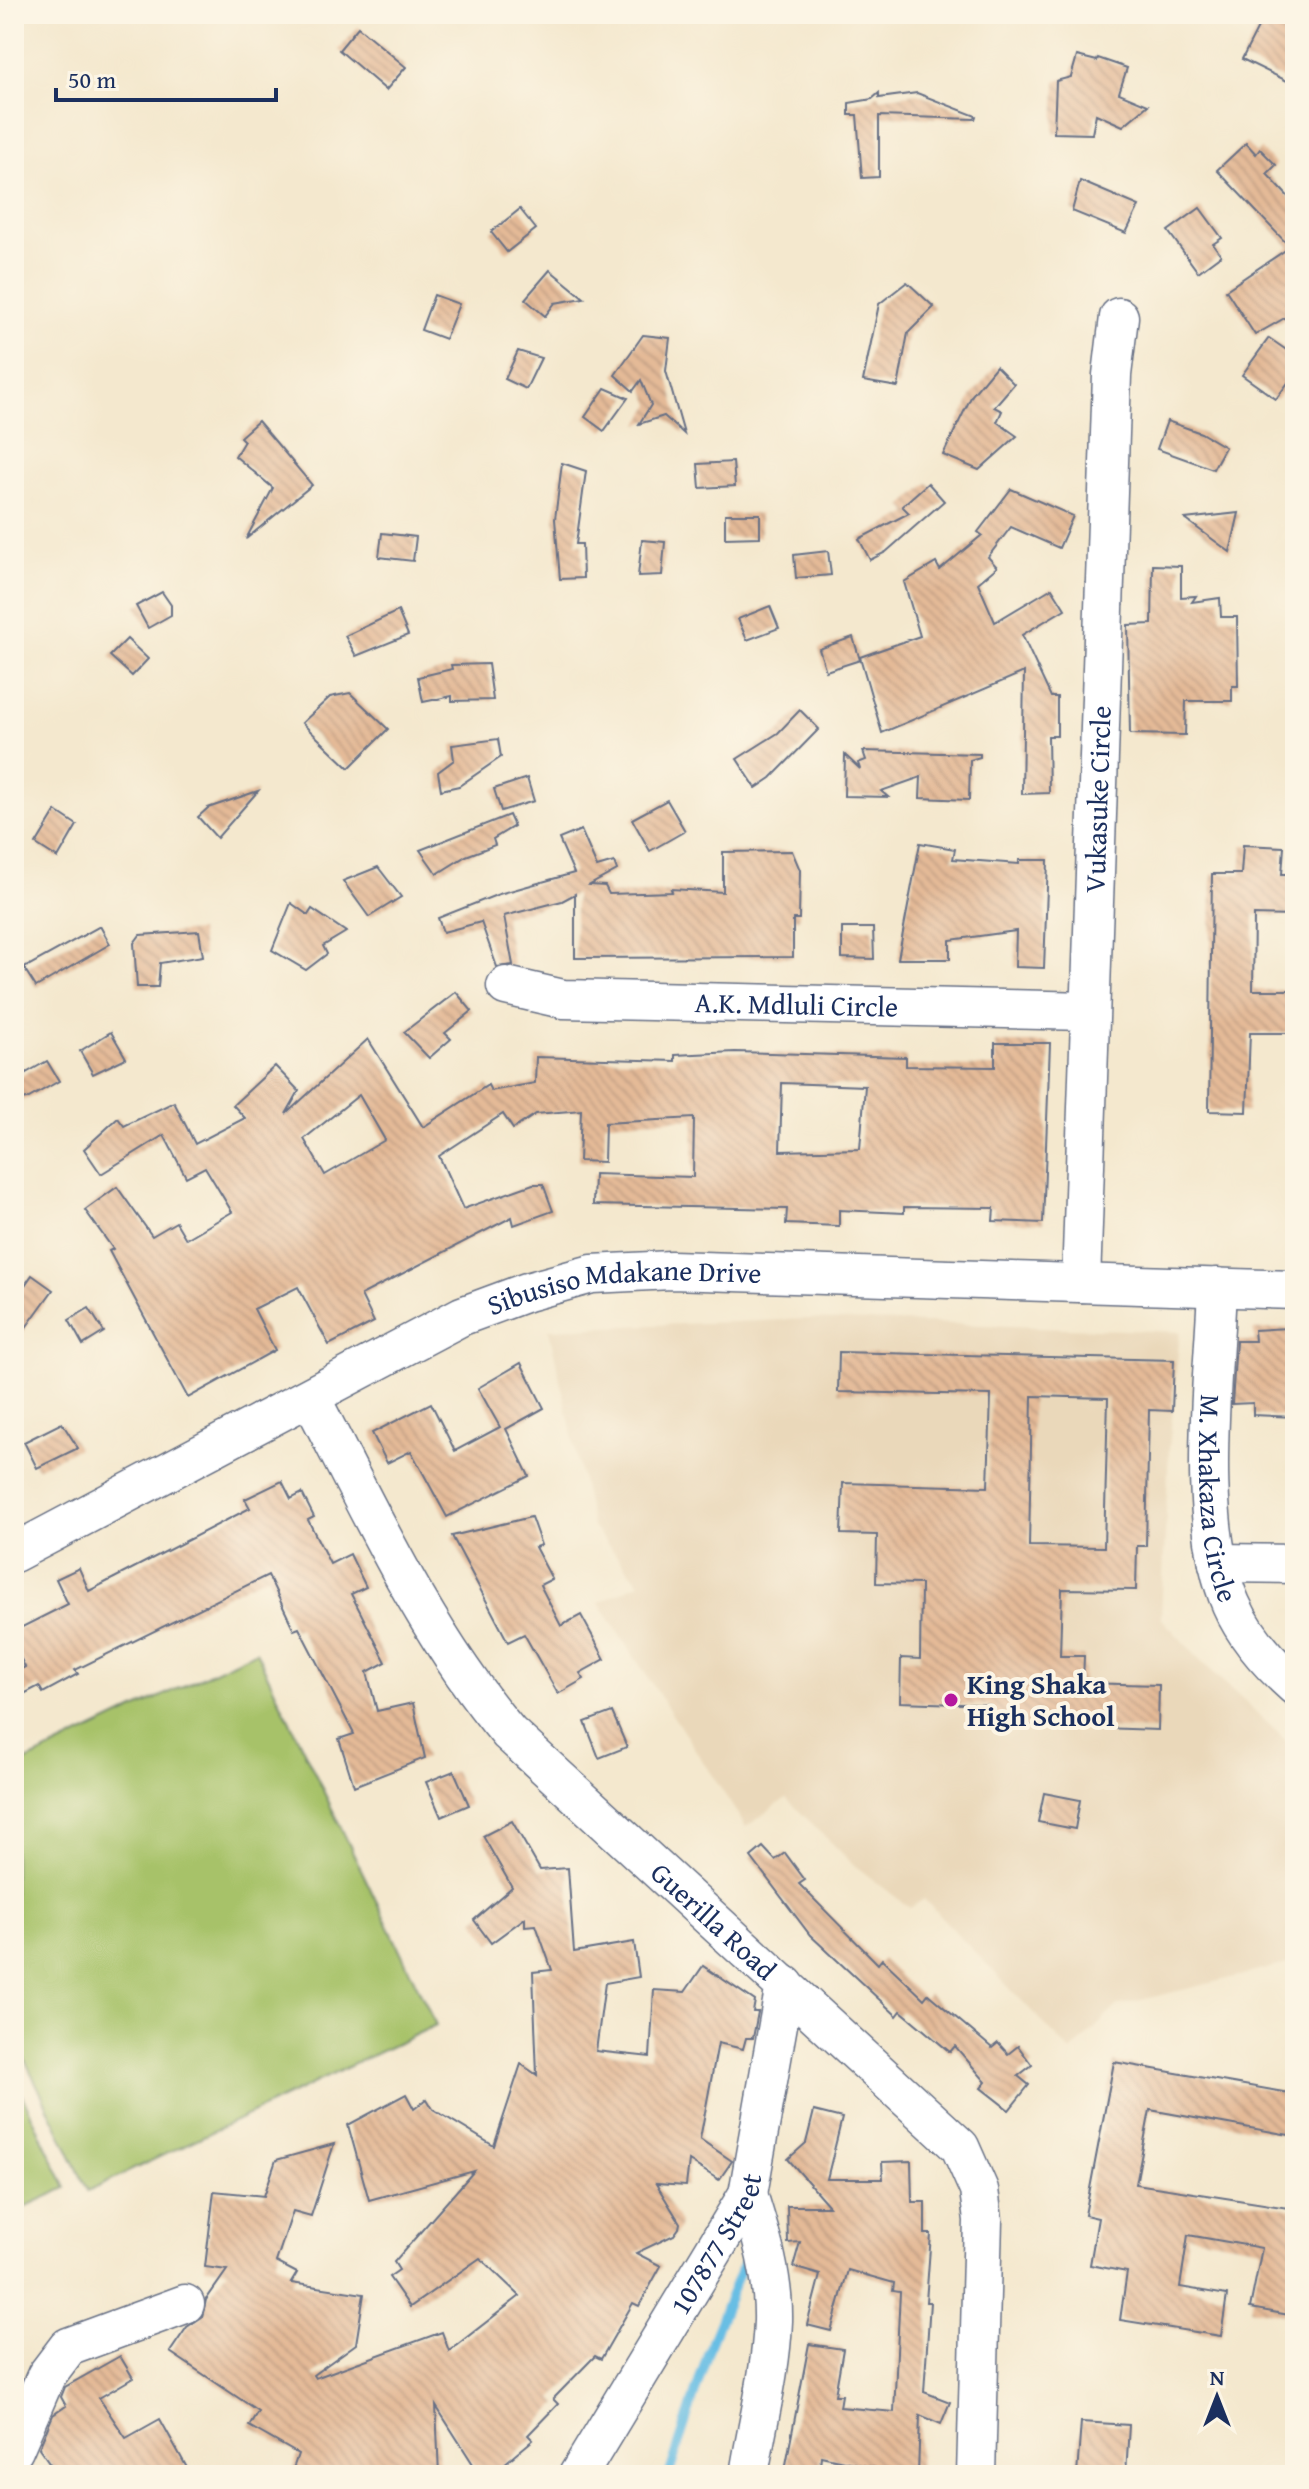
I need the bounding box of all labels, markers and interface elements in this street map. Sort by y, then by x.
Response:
scale bar [56,52,276,102]
text: 50 m [68,62,116,97]
street label: Vukasuke Circle [1073,705,1121,894]
street label: A.K. Mdluli Circle [694,981,899,1027]
street label: Sibusiso Mdakane Drive [481,1249,762,1325]
street label: M. Xhakaza Circle [1189,1394,1249,1608]
place label: King Shaka High School [967,1663,1115,1736]
marker: King Shaka High School [942,1691,960,1709]
street label: Guerilla Road [642,1852,786,1989]
street label: 107877 Street [659,2170,771,2322]
north arrow [1177,2357,1257,2437]
text: N [1210,2361,1225,2393]

